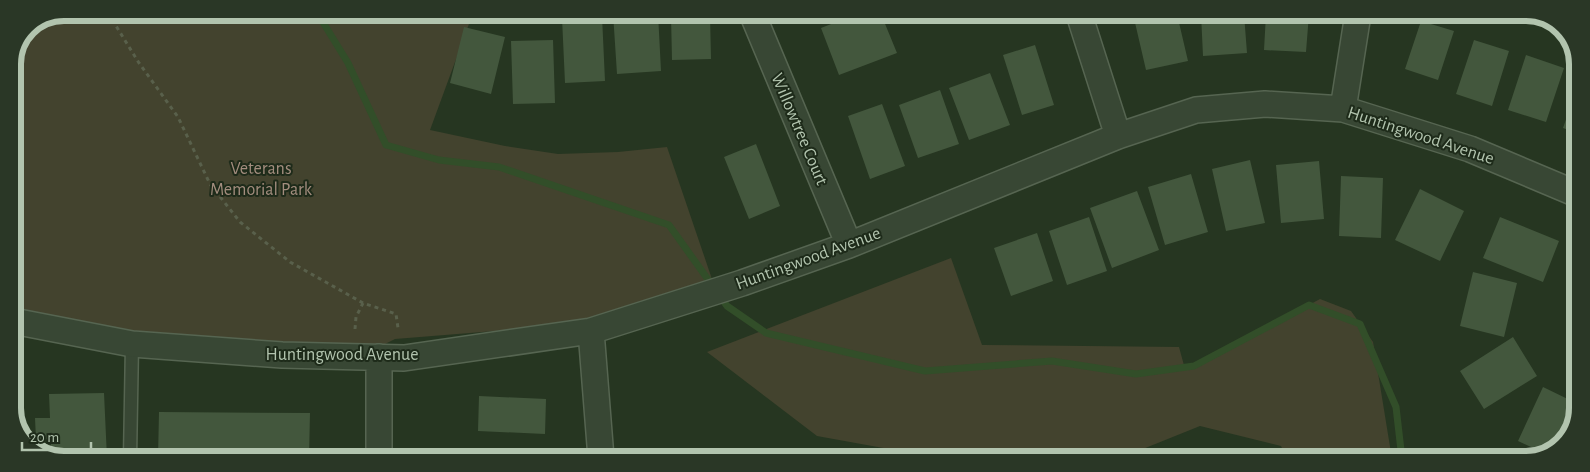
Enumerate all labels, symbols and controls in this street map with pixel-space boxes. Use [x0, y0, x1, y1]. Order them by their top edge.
street label: Willowtree Court [767, 71, 831, 188]
street label: Huntingwood Avenue [1345, 104, 1496, 168]
park label: Veterans Memorial Park [210, 160, 313, 199]
street label: Huntingwood Avenue [733, 224, 883, 294]
street label: Huntingwood Avenue [266, 346, 418, 364]
scale bar [22, 420, 91, 452]
text: 20 m [30, 430, 59, 445]

